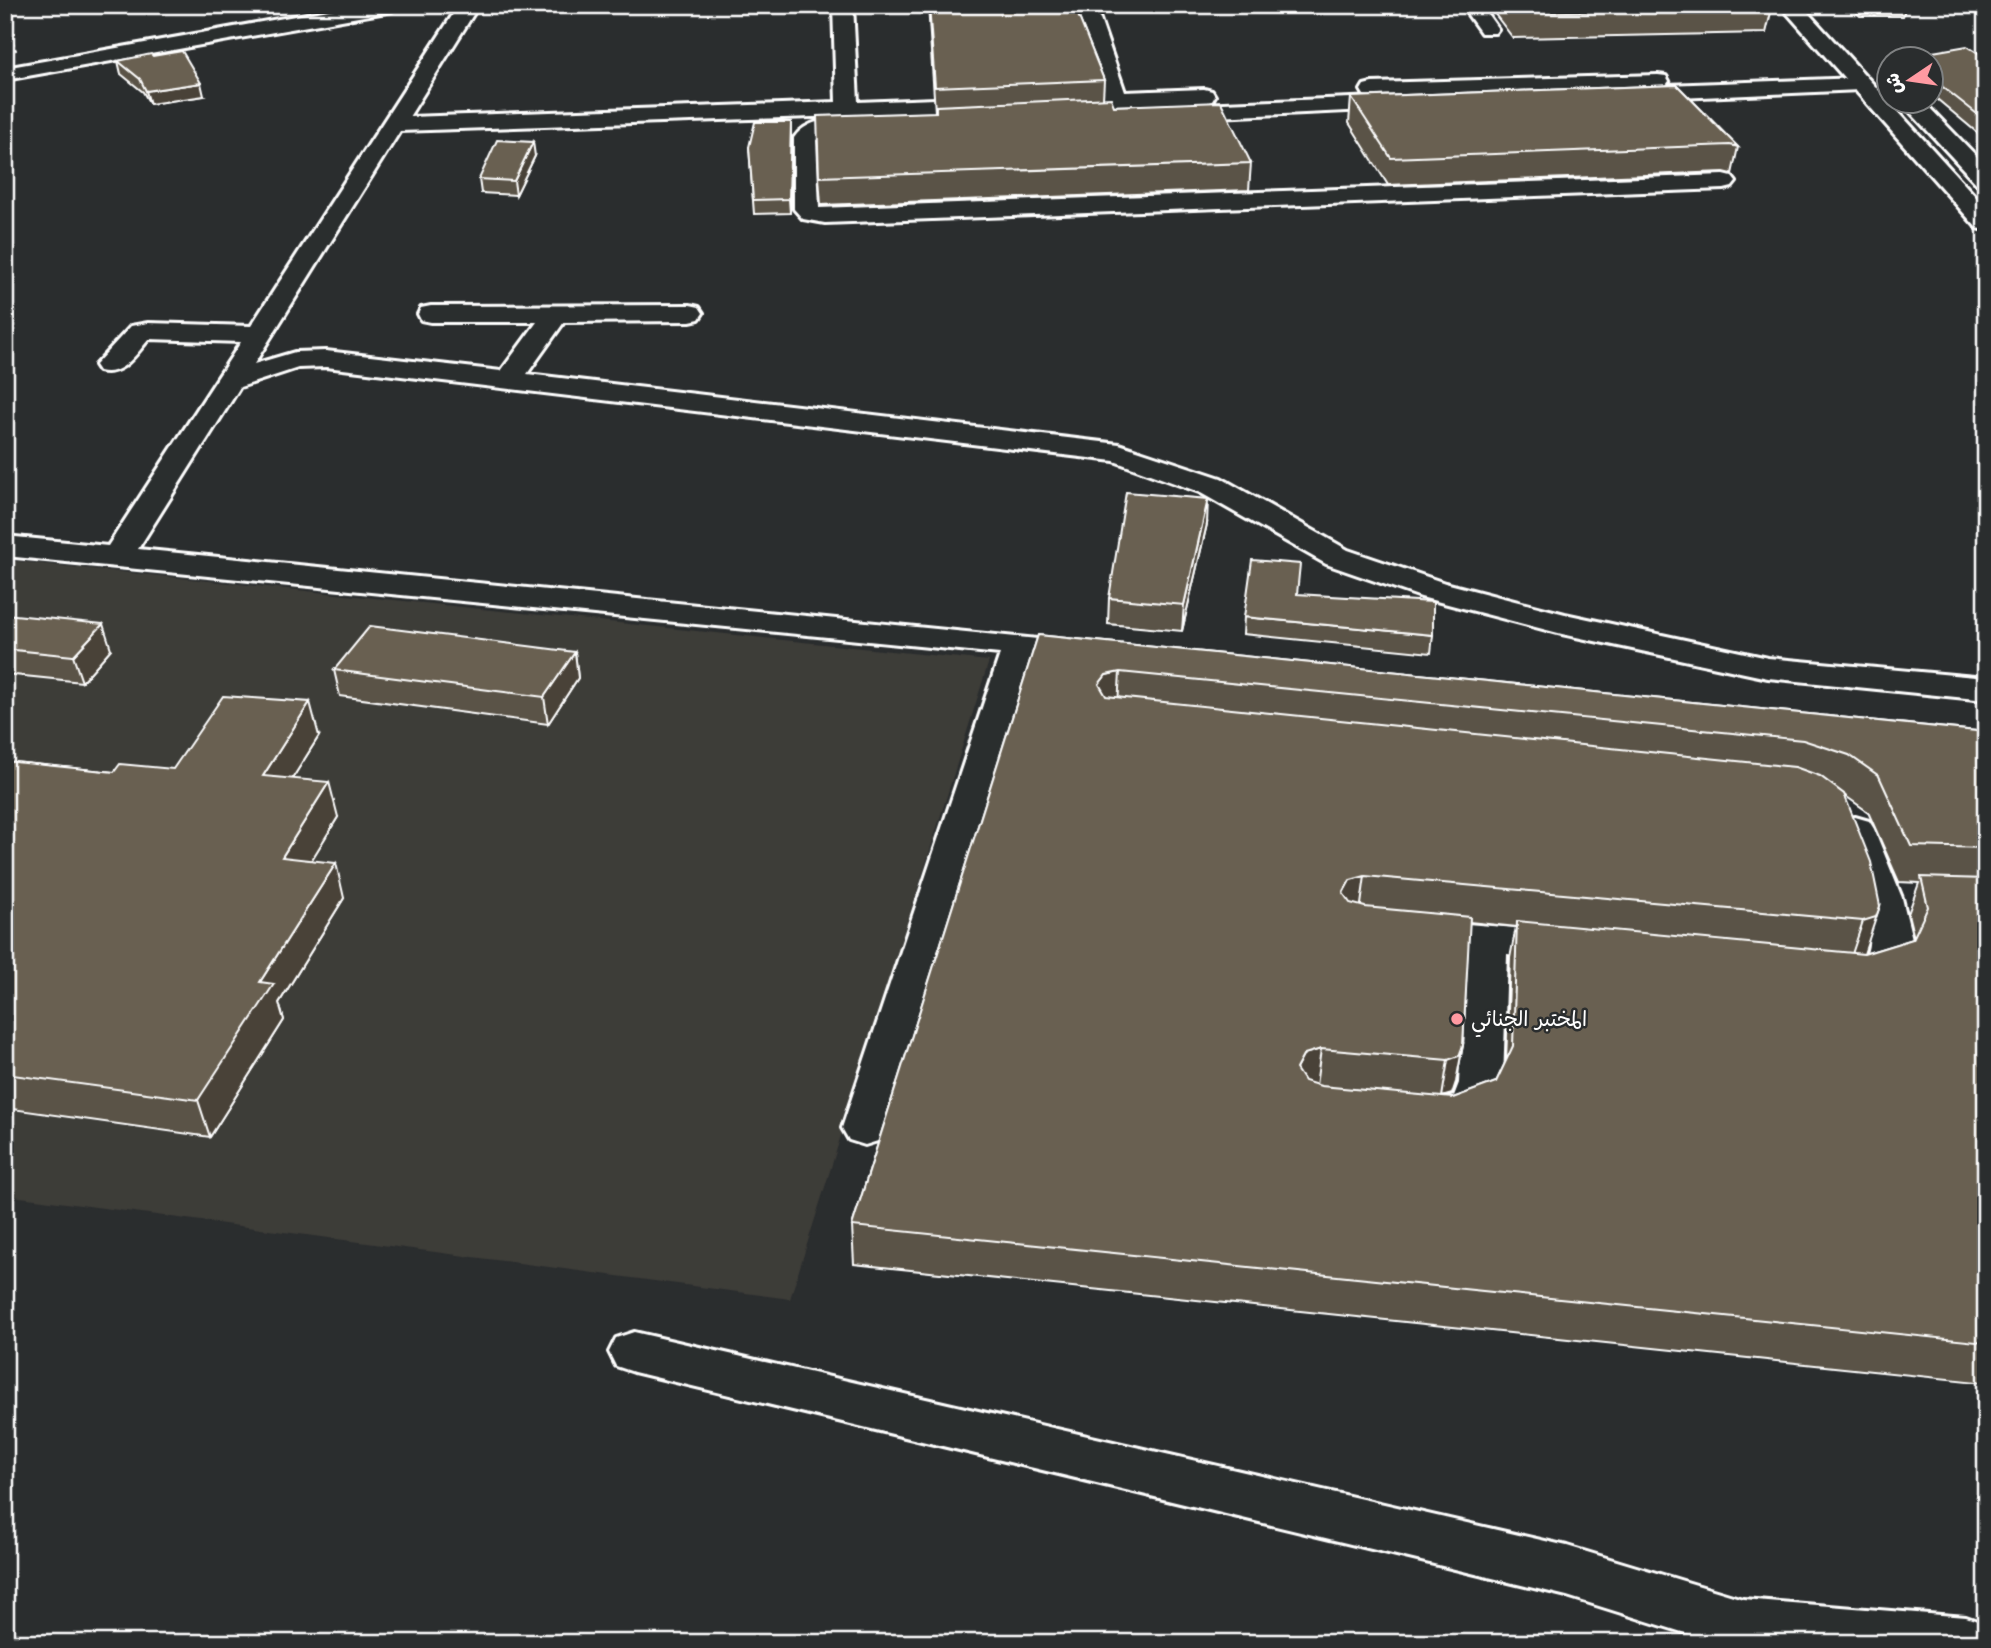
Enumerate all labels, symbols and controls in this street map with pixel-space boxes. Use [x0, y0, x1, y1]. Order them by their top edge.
north arrow [1876, 46, 1946, 116]
text: ش [1876, 71, 1908, 97]
place label: المختبر الجنائي [1471, 1001, 1587, 1038]
marker: المختبر الجنائي [1449, 1011, 1465, 1027]

